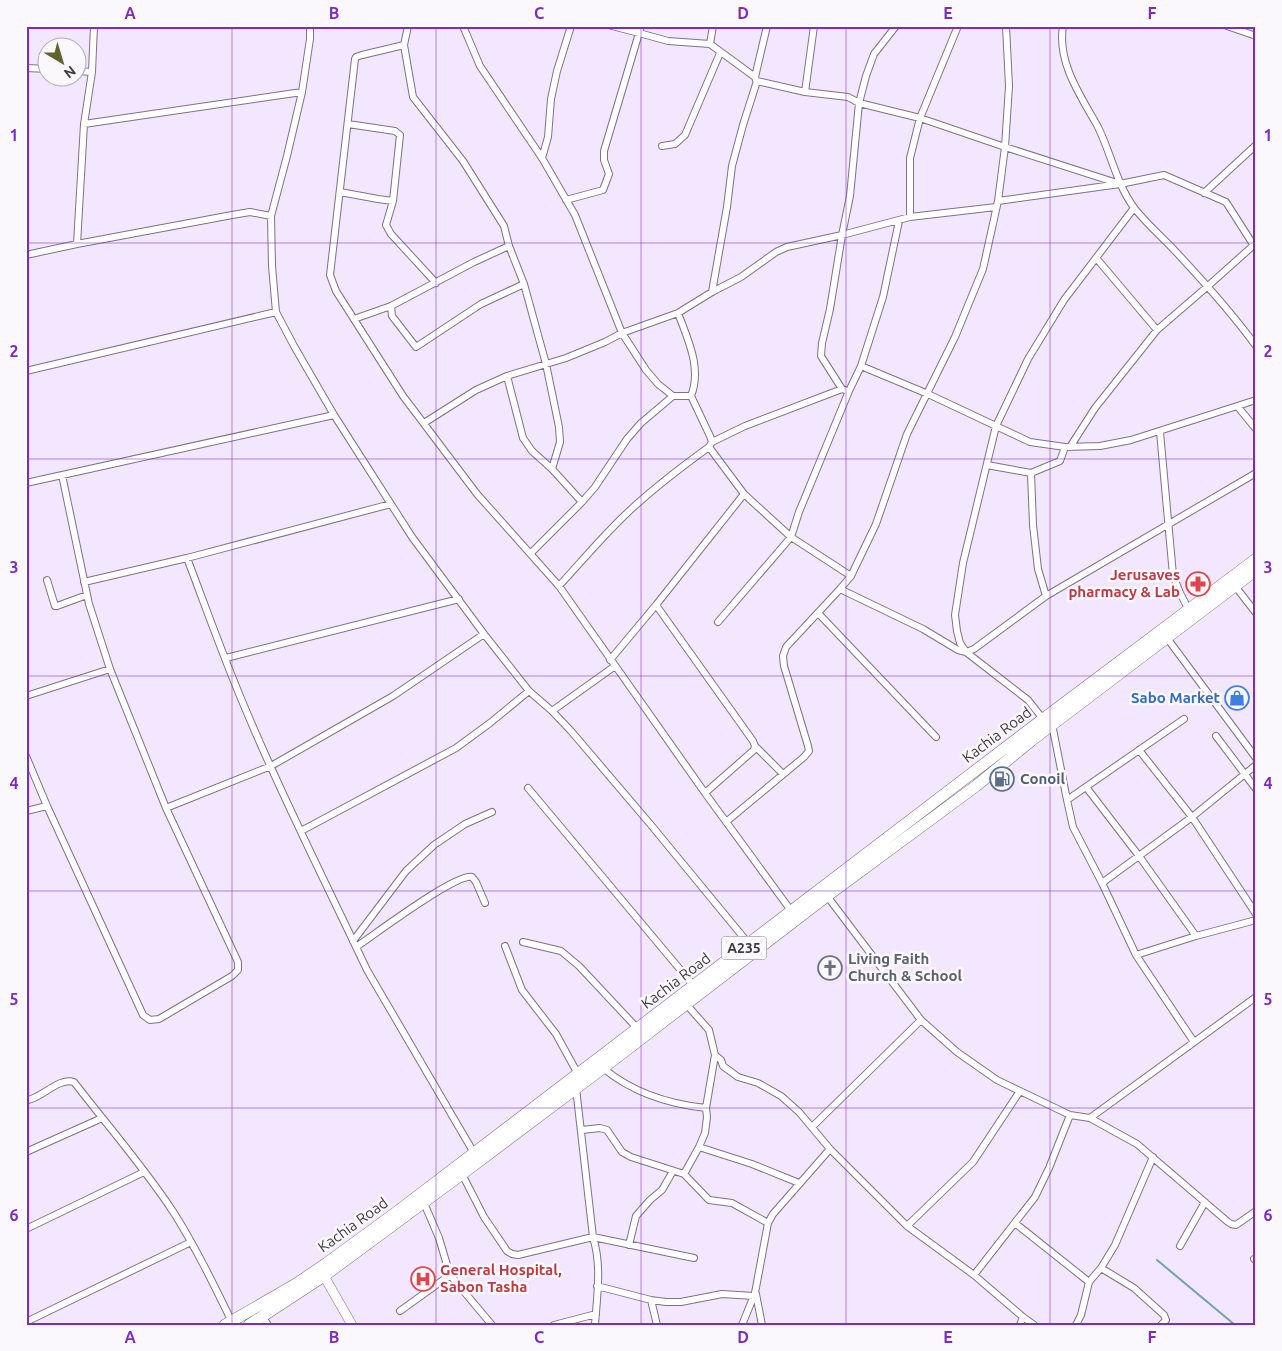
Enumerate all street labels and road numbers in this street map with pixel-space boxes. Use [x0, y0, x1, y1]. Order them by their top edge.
street label: Kachia Road [959, 703, 1034, 766]
road number: A235 [722, 936, 766, 960]
street label: Kachia Road [638, 949, 713, 1012]
street label: Kachia Road [315, 1194, 391, 1255]

